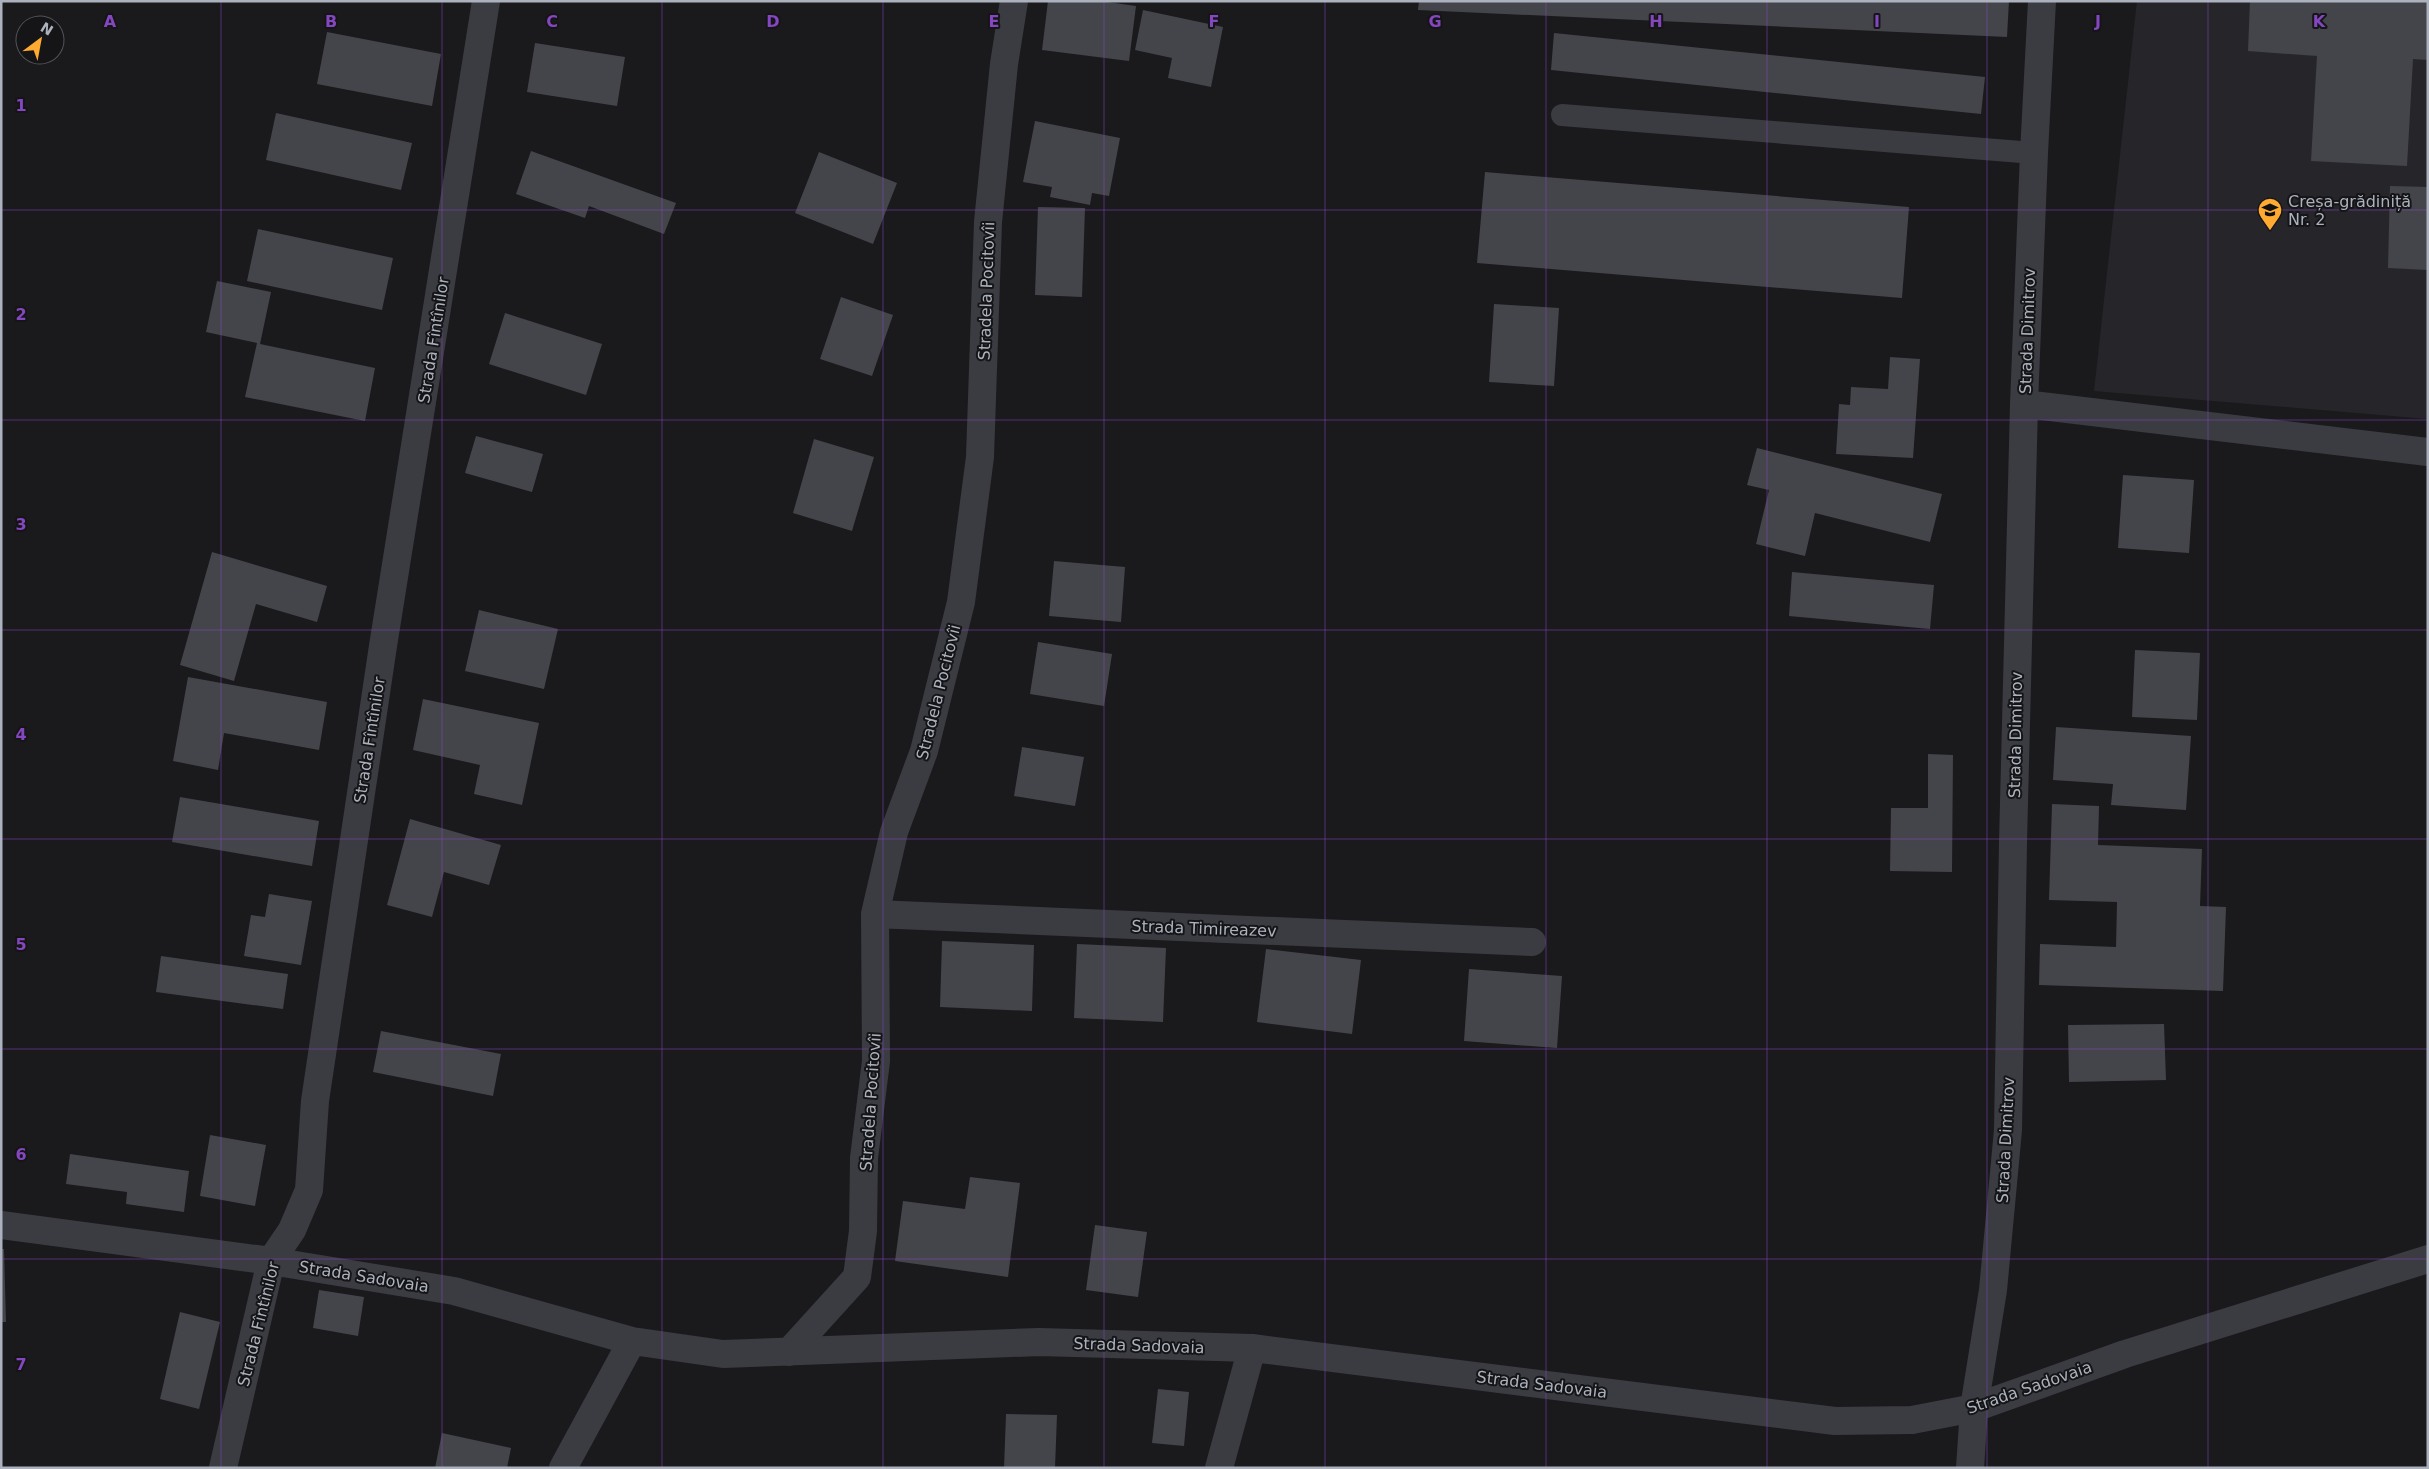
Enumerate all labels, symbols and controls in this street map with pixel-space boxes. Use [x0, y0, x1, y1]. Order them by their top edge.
text: A [104, 12, 117, 31]
text: B [325, 12, 337, 31]
text: C [546, 12, 558, 31]
text: D [766, 12, 780, 31]
text: E [989, 12, 999, 31]
text: F [1209, 12, 1219, 31]
text: G [1428, 12, 1442, 31]
text: H [1649, 12, 1663, 31]
text: I [1874, 12, 1880, 31]
text: J [2094, 12, 2101, 31]
text: K [2313, 12, 2326, 31]
north arrow [15, 15, 65, 65]
text: N [38, 19, 56, 39]
text: 1 [15, 96, 27, 115]
place label: Creșa-grădiniță Nr. 2 [2288, 192, 2411, 229]
school or university icon: Creșa-grădiniță Nr. 2 [2257, 197, 2283, 231]
street label: Stradela Pocitovîi [975, 221, 998, 361]
street label: Strada Dimitrov [2016, 268, 2039, 395]
street label: Strada Fîntînilor [414, 275, 453, 405]
text: 2 [15, 305, 27, 324]
text: 3 [15, 515, 27, 534]
street label: Stradela Pocitovîi [912, 623, 964, 762]
street label: Strada Dimitrov [2005, 672, 2026, 798]
street label: Strada Fîntînilor [350, 675, 389, 805]
text: 4 [15, 725, 27, 744]
street label: Strada Timireazev [1131, 916, 1277, 941]
text: 5 [15, 935, 27, 954]
street label: Stradela Pocitovîi [856, 1032, 885, 1172]
street label: Strada Dimitrov [1993, 1076, 2018, 1204]
text: 6 [15, 1145, 27, 1164]
street label: Strada Sadovaia [298, 1257, 430, 1296]
street label: Strada Fîntînilor [234, 1259, 283, 1388]
street label: Strada Sadovaia [1073, 1334, 1205, 1357]
text: 7 [15, 1355, 27, 1374]
street label: Strada Sadovaia [1964, 1357, 2094, 1418]
street label: Strada Sadovaia [1476, 1367, 1608, 1402]

